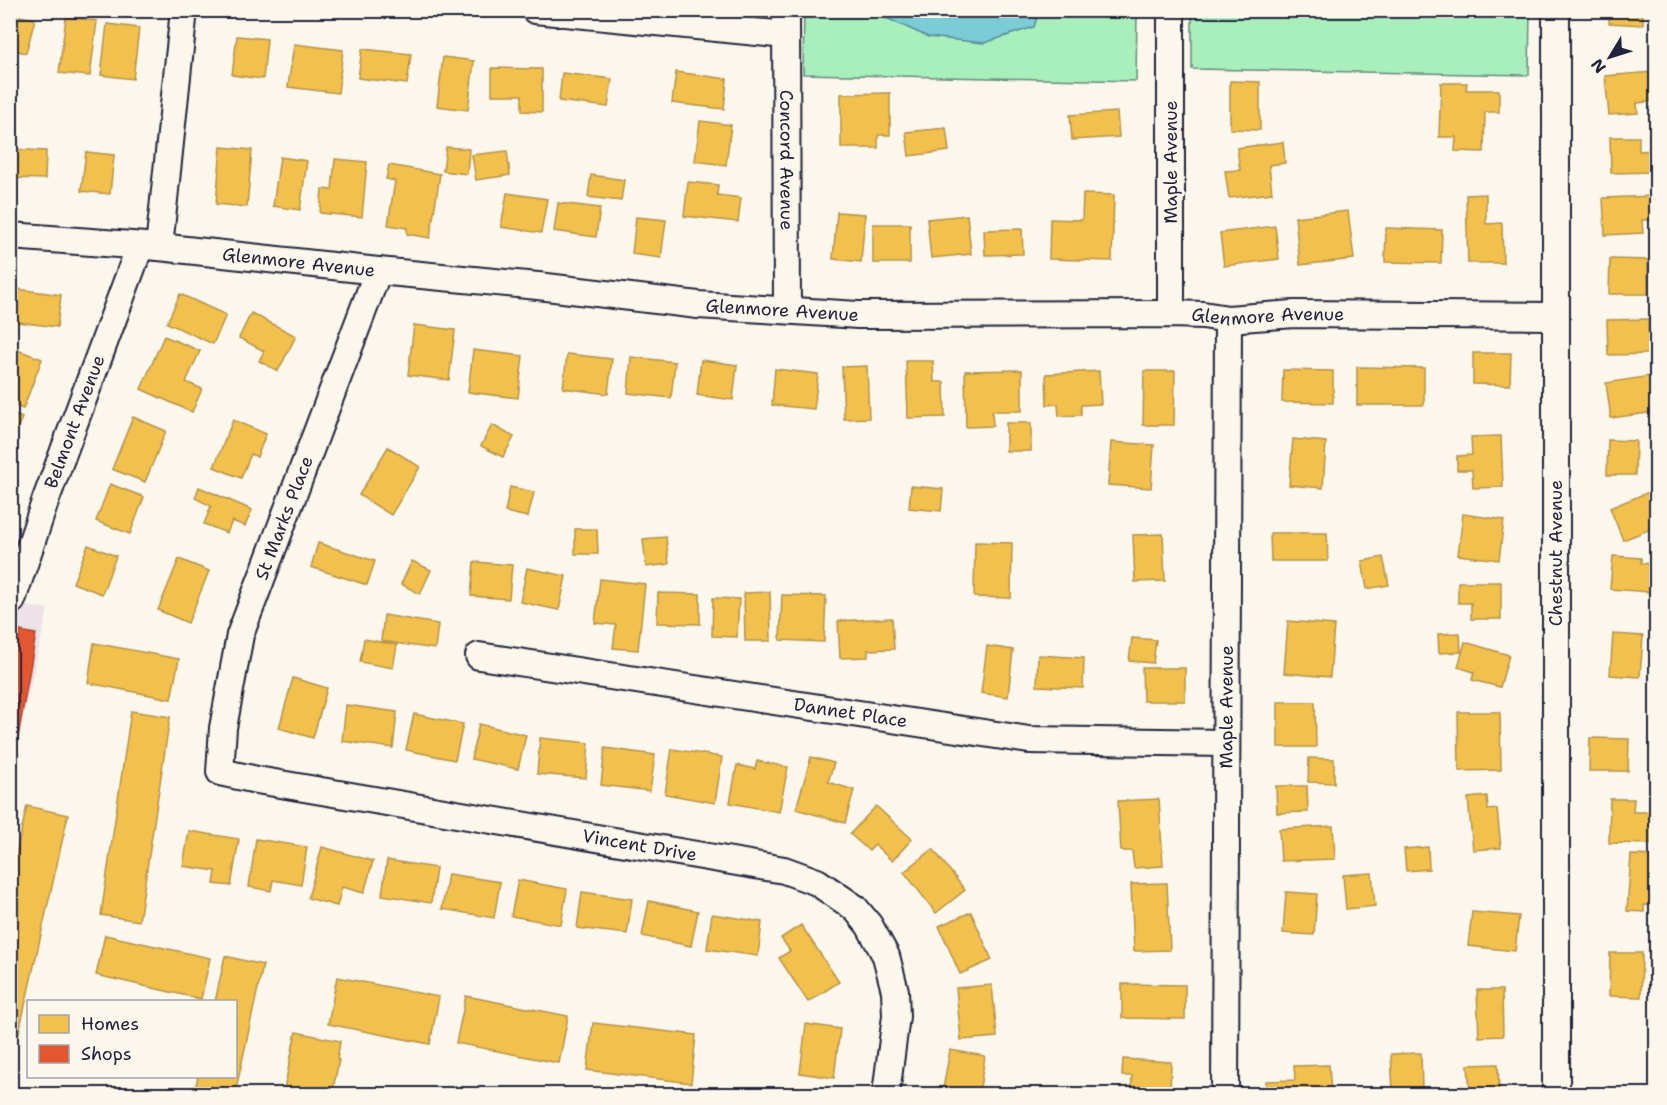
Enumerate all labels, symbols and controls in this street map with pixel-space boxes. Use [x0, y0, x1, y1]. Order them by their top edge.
north arrow [1580, 27, 1640, 87]
text: N [1586, 54, 1611, 77]
street label: Concord Avenue [774, 90, 799, 230]
street label: Maple Avenue [1159, 100, 1183, 224]
street label: Glenmore Avenue [221, 242, 376, 283]
street label: Glenmore Avenue [705, 294, 860, 327]
street label: Glenmore Avenue [1191, 302, 1344, 331]
street label: Belmont Avenue [39, 352, 110, 492]
street label: St Marks Place [249, 453, 319, 583]
street label: Chestnut Avenue [1544, 480, 1568, 626]
street label: Maple Avenue [1214, 645, 1239, 769]
street label: Dannet Place [792, 692, 909, 733]
street label: Vincent Drive [581, 824, 699, 867]
legend [27, 1000, 237, 1078]
text: Homes [81, 1012, 139, 1036]
text: Shops [81, 1042, 132, 1066]

